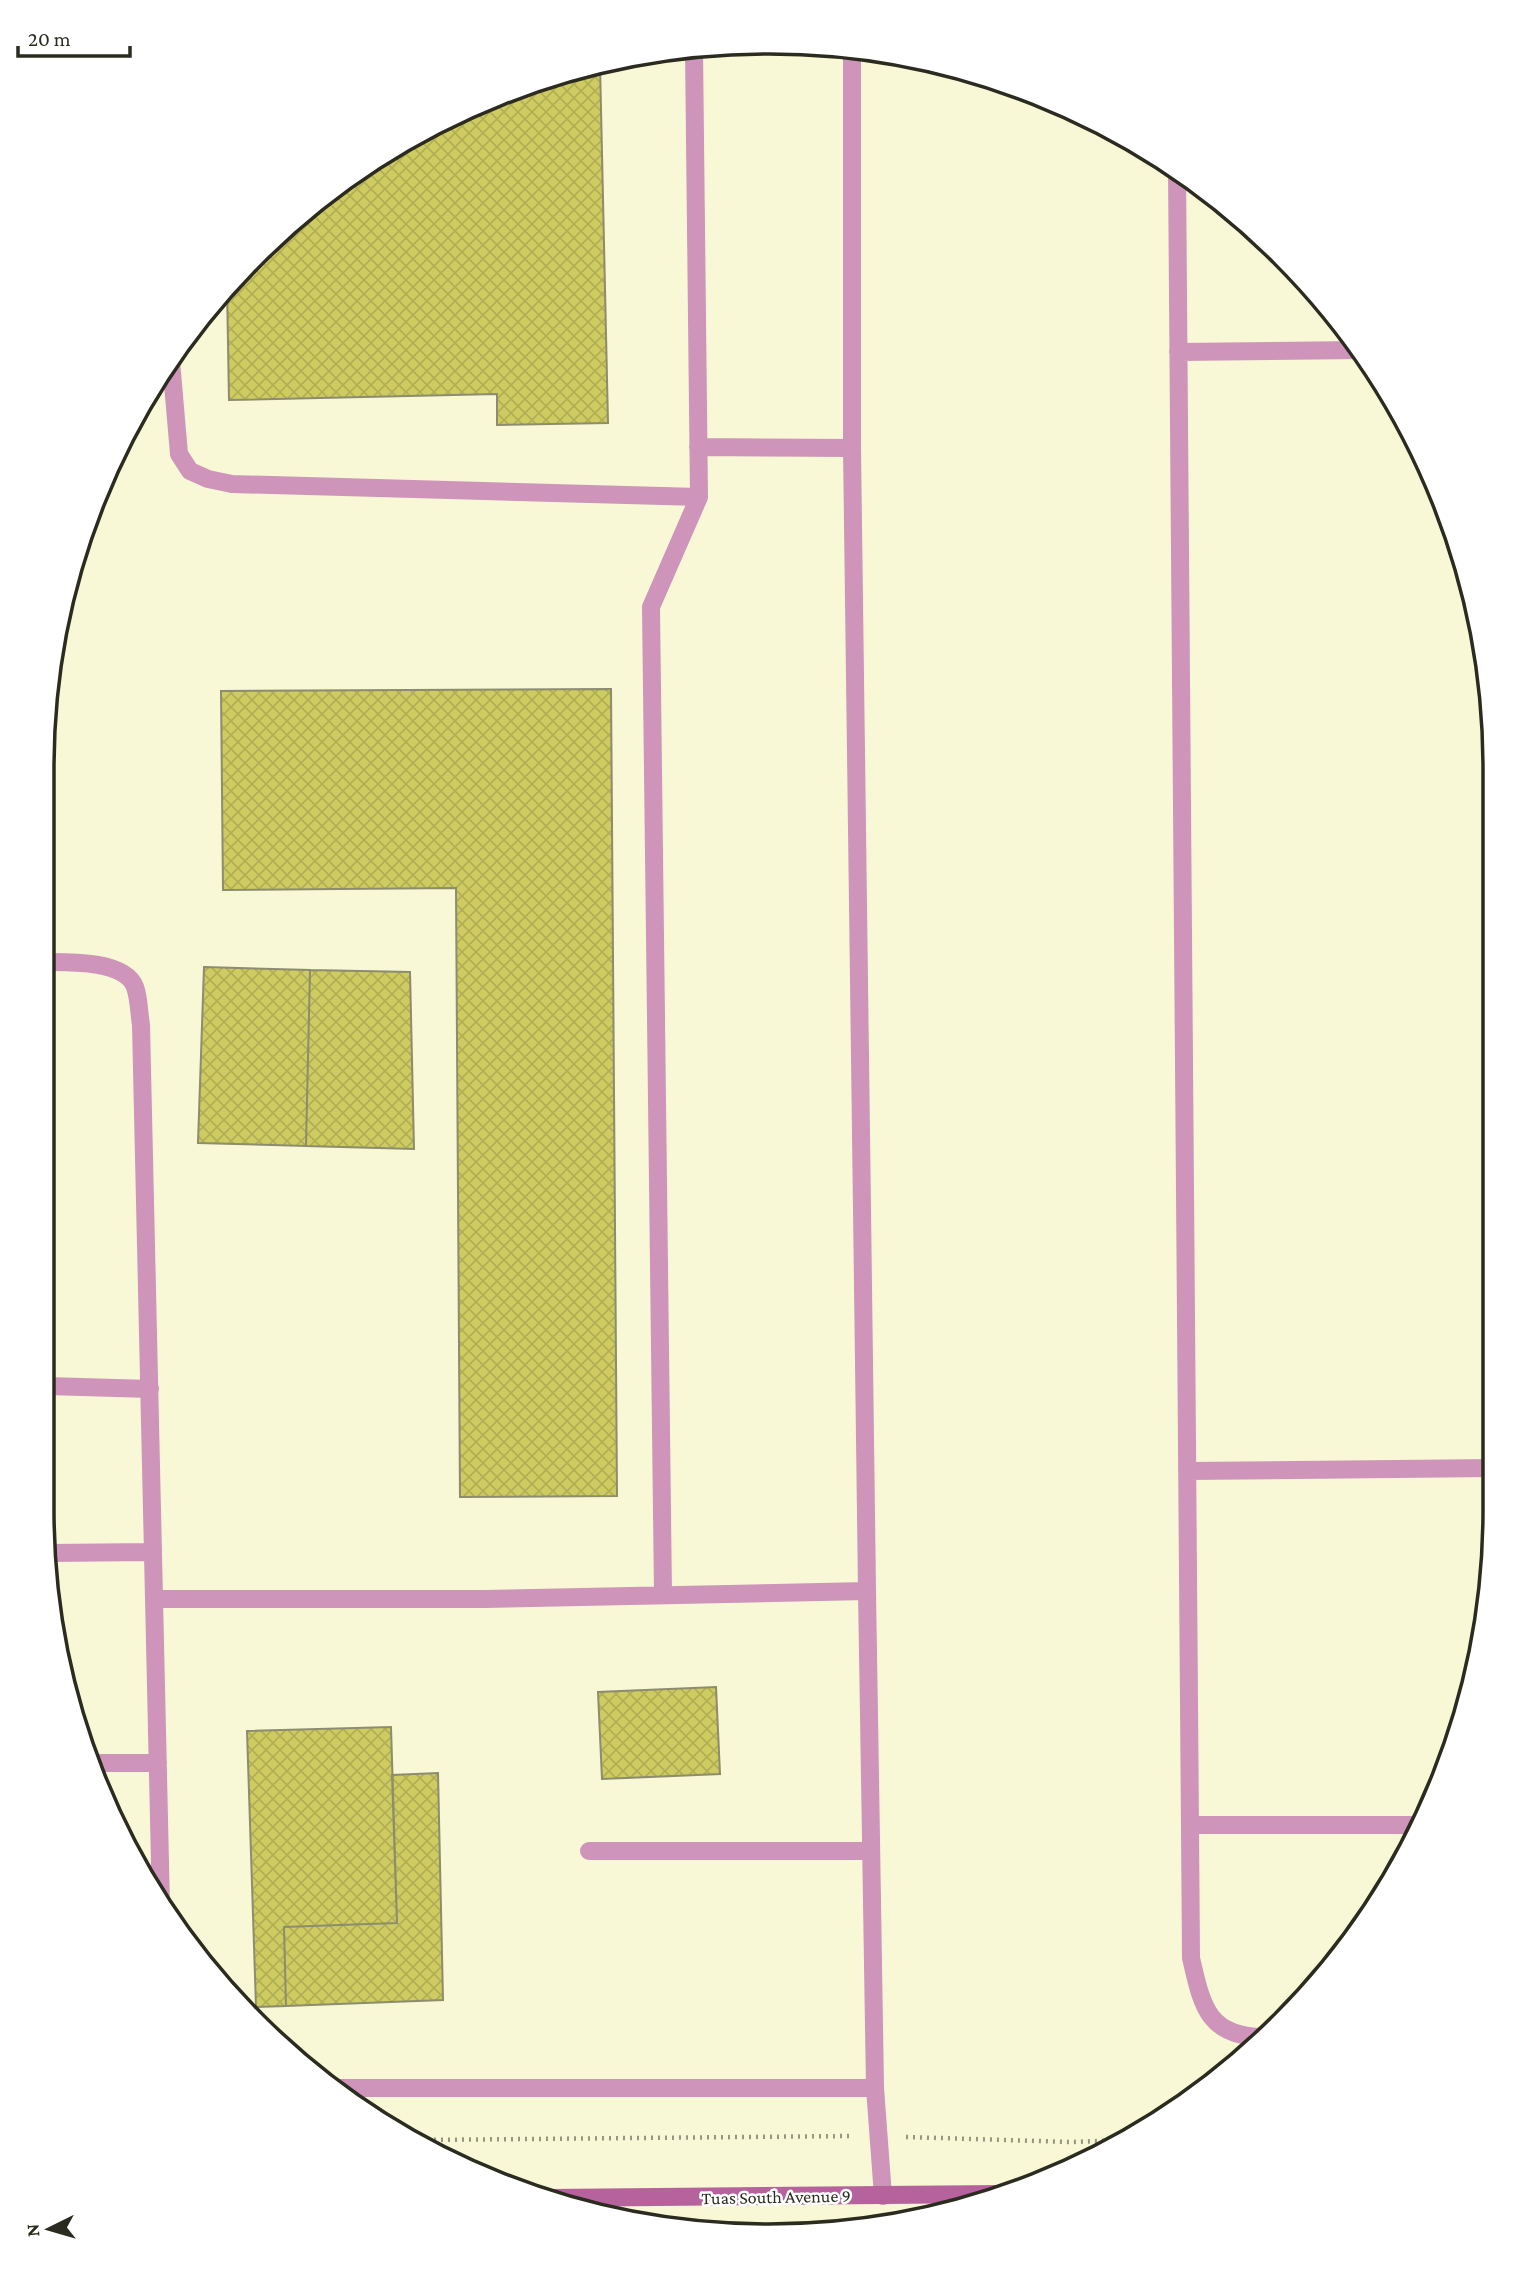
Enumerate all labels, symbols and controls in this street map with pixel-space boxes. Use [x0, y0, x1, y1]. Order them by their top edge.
scale bar [18, 14, 130, 58]
text: 20 m [28, 27, 71, 51]
street label: Tuas South Avenue 9 [701, 2186, 851, 2208]
north arrow [14, 2194, 84, 2264]
text: N [22, 2223, 44, 2238]

